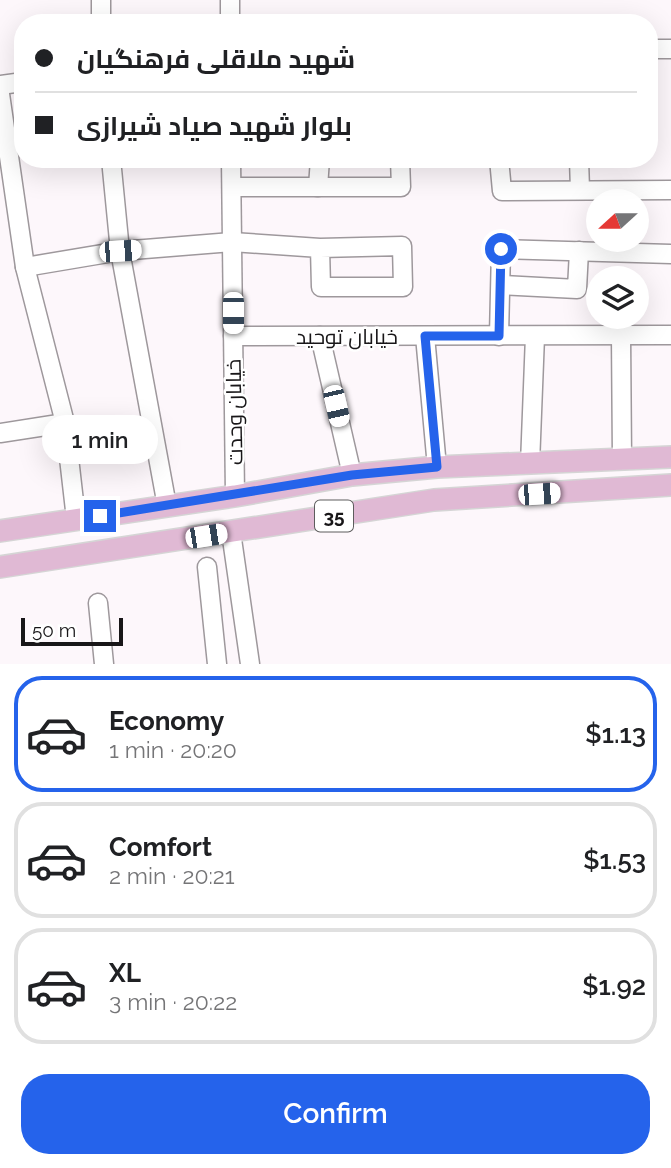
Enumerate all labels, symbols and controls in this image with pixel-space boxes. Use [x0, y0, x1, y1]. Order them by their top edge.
text: شهید ملاقلی فرهنگیان [77, 44, 355, 74]
text: بلوار شهید صیاد شیرازی [77, 111, 352, 141]
north arrow [586, 189, 649, 252]
map controls [586, 189, 649, 329]
route start [485, 233, 517, 265]
car [99, 239, 142, 263]
button: layers [586, 266, 649, 329]
car [223, 292, 244, 334]
street label: خیابان توحید [296, 324, 398, 350]
street label: خیابان وحدت [221, 359, 248, 465]
car [322, 383, 351, 429]
callout: 1 min [42, 414, 158, 463]
text: 1 min [71, 426, 129, 453]
car [518, 482, 561, 506]
route end [84, 500, 116, 532]
road number: 35 [315, 500, 353, 531]
car [184, 522, 229, 550]
scale bar [21, 615, 122, 647]
text: 50 m [32, 619, 76, 641]
icon: car [25, 703, 88, 766]
text: Economy [109, 706, 224, 736]
text: $1.13 [585, 719, 646, 749]
text: 1 min · 20:20 [109, 736, 237, 763]
icon: car [25, 829, 88, 892]
text: Comfort [109, 832, 212, 862]
text: $1.53 [583, 845, 646, 875]
text: 2 min · 20:21 [109, 862, 235, 889]
icon: car [25, 955, 88, 1018]
text: XL [109, 958, 141, 988]
text: $1.92 [582, 971, 646, 1001]
text: 3 min · 20:22 [109, 988, 237, 1015]
button: Confirm [21, 1074, 650, 1154]

